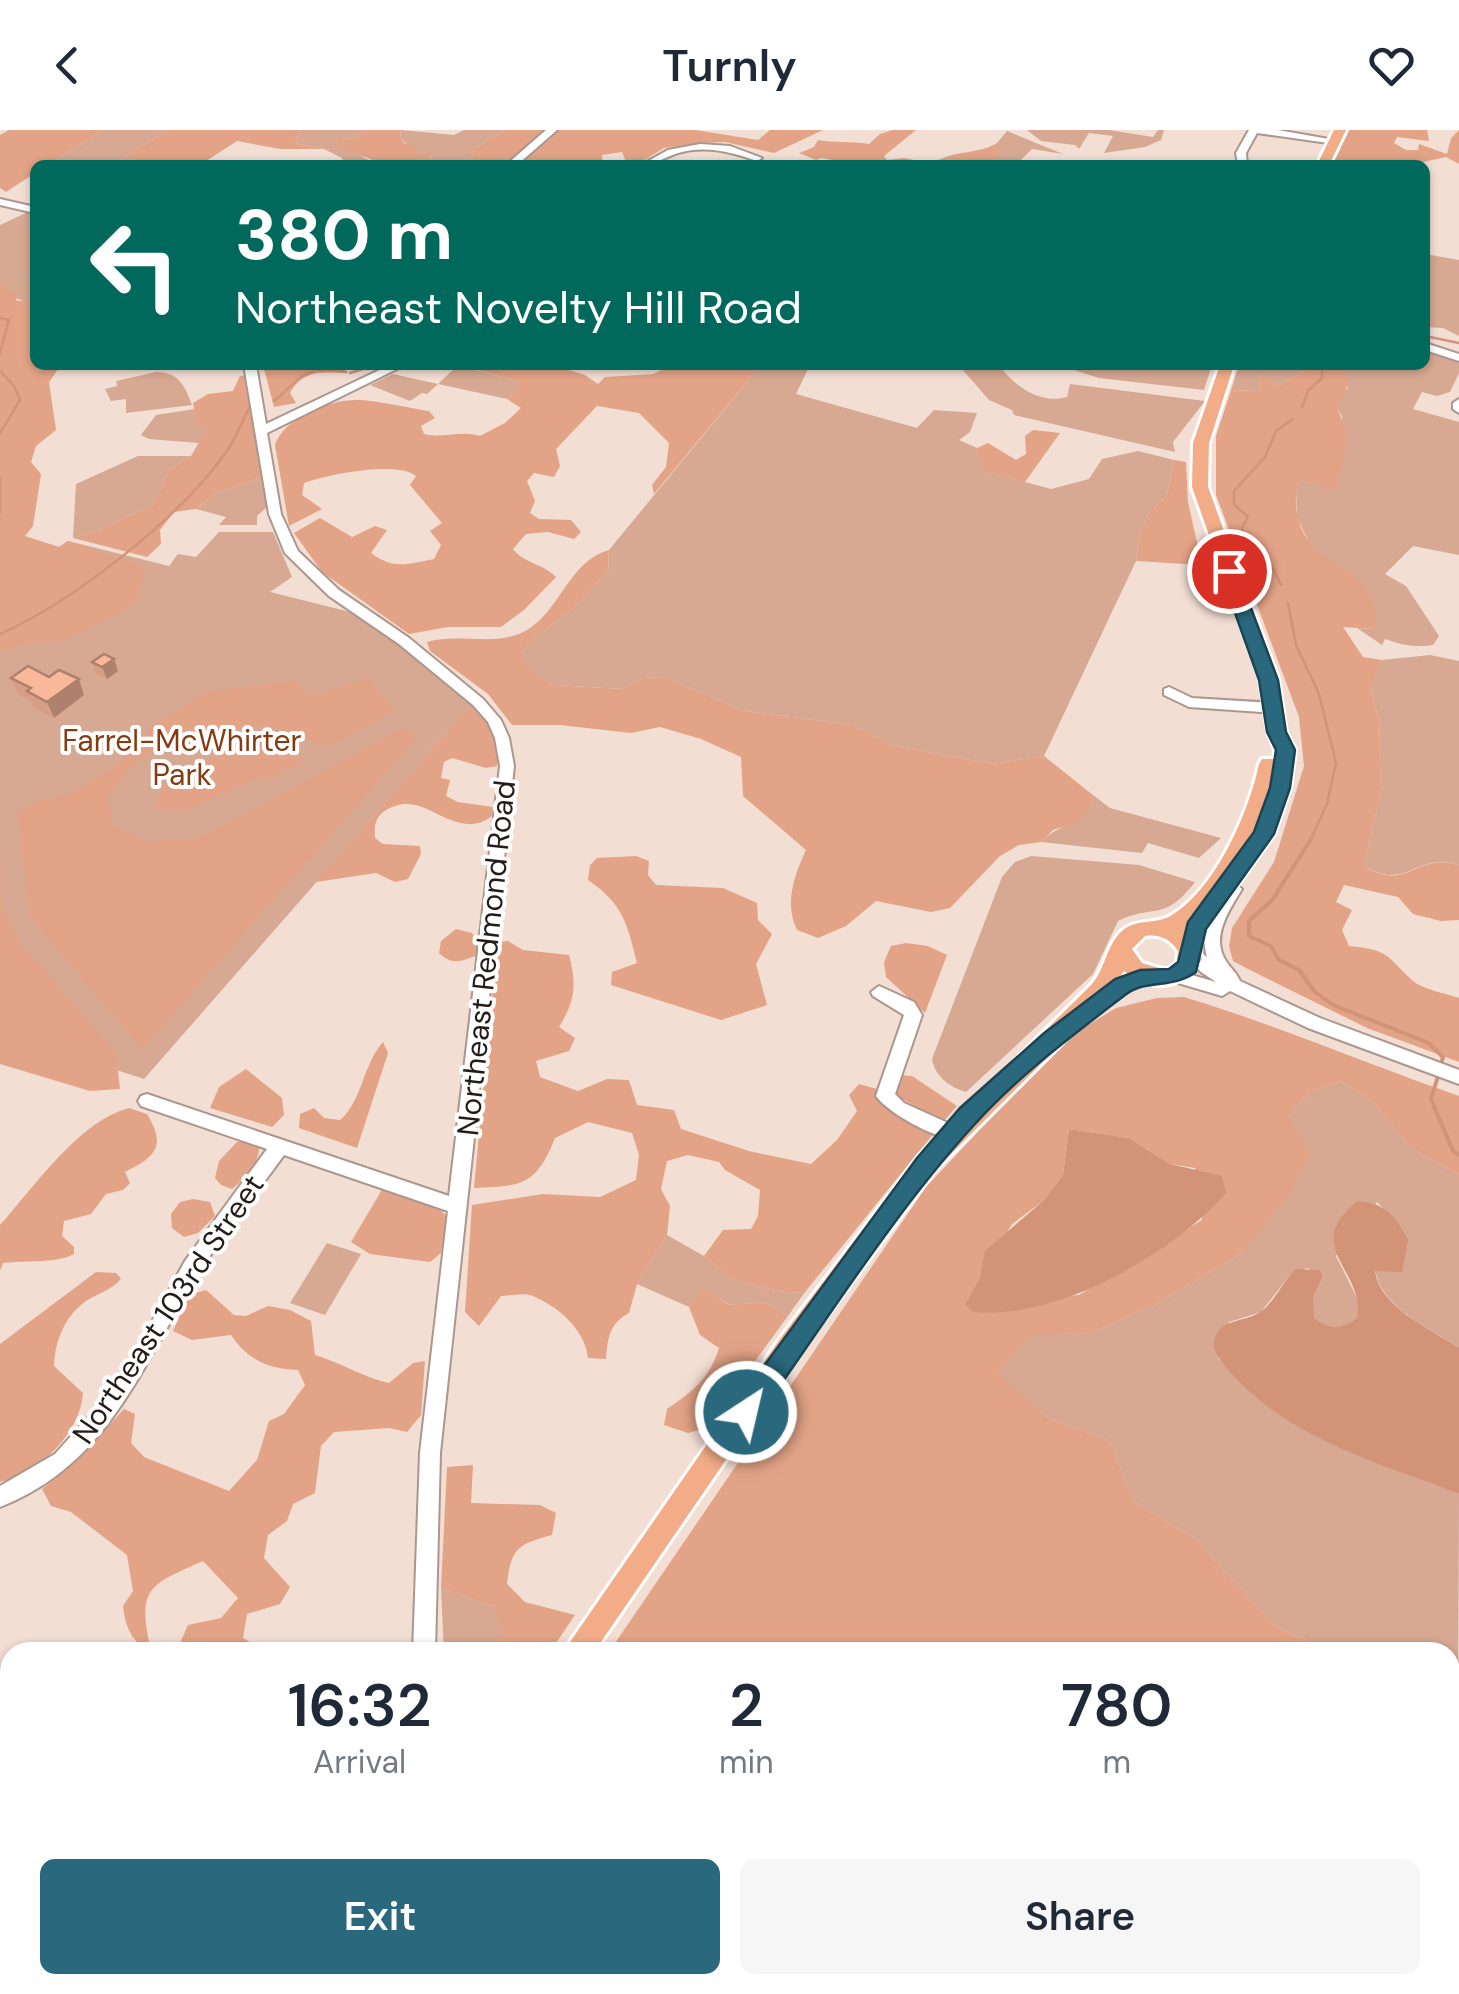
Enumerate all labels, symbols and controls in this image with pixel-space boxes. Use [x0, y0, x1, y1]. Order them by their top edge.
text: Turnly [662, 36, 797, 95]
icon: back [40, 38, 95, 93]
icon: heart [1364, 38, 1419, 93]
text: 380 m [235, 190, 453, 281]
icon: left [70, 200, 200, 330]
text: Northeast Novelty Hill Road [235, 278, 802, 337]
pin [1187, 529, 1272, 614]
icon: arrive [1202, 544, 1257, 599]
park label: Farrel-McWhirter Park [62, 721, 302, 794]
street label: Northeast Redmond Road [448, 778, 524, 1138]
street label: Northeast 103rd Street [63, 1167, 273, 1451]
position arrow [694, 1360, 798, 1464]
text: 16:32 [288, 1666, 431, 1745]
text: 2 [729, 1666, 764, 1745]
text: 780 [1061, 1666, 1172, 1745]
text: Arrival [313, 1741, 406, 1783]
text: min [719, 1741, 774, 1783]
text: m [1103, 1741, 1131, 1783]
button: Exit [40, 1859, 720, 1974]
button: Share [740, 1859, 1420, 1974]

